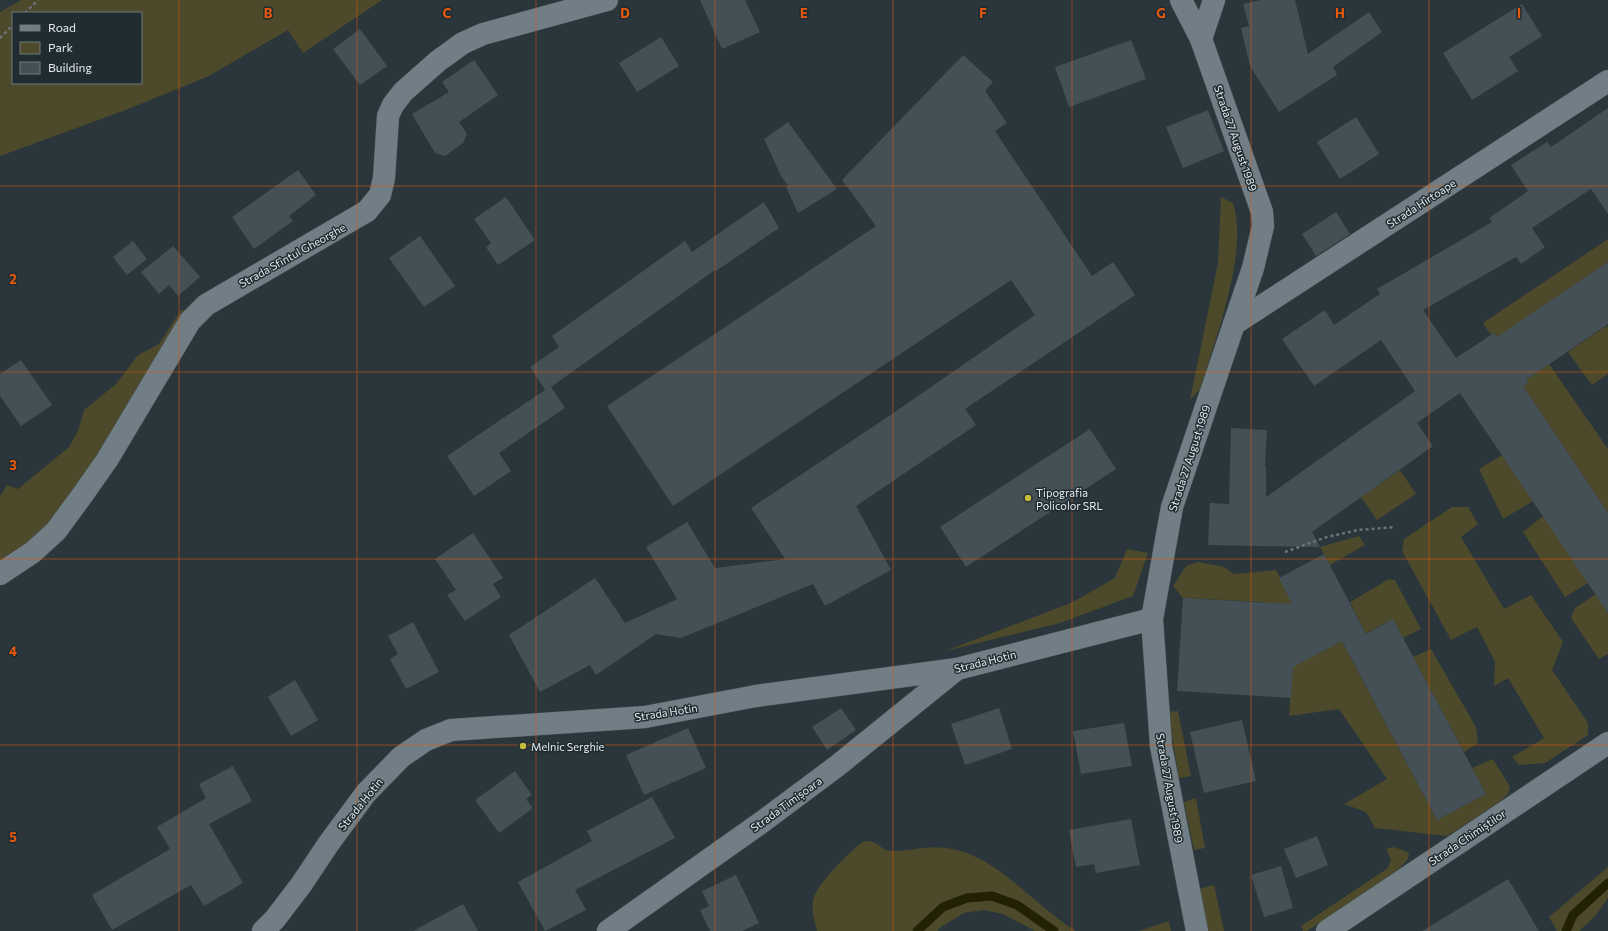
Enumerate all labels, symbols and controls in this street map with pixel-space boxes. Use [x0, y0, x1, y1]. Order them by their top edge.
text: B [264, 5, 273, 21]
text: C [443, 5, 452, 21]
text: D [620, 5, 630, 21]
text: E [800, 5, 808, 21]
text: F [979, 5, 987, 21]
text: G [1156, 5, 1166, 21]
text: H [1335, 5, 1345, 21]
text: I [1517, 5, 1521, 21]
legend [12, 12, 142, 84]
text: Road [48, 20, 76, 34]
text: Park [48, 40, 74, 54]
text: Building [48, 60, 92, 74]
street label: Strada 27 August 1989 [1212, 83, 1260, 193]
street label: Strada Hîrtoape [1384, 176, 1458, 230]
street label: Strada Sfîntul Gheorghe [236, 220, 348, 290]
text: 2 [9, 271, 17, 287]
street label: Strada 27 August 1989 [1166, 403, 1212, 513]
text: 3 [9, 457, 17, 473]
place label: Tipografia Policolor SRL [1036, 486, 1103, 512]
marker: Tipografia Policolor SRL [1023, 493, 1033, 503]
text: 4 [9, 643, 17, 659]
street label: Strada Hotin [953, 647, 1017, 675]
street label: Strada Hotin [634, 701, 698, 723]
street label: Strada 27 August 1989 [1154, 732, 1186, 844]
place label: Melnic Serghie [531, 740, 605, 753]
marker: Melnic Serghie [518, 741, 528, 751]
street label: Strada Timișoara [748, 774, 825, 835]
street label: Strada Hotin [335, 775, 385, 833]
street label: Strada Chimiștilor [1426, 806, 1509, 868]
text: 5 [9, 829, 17, 845]

